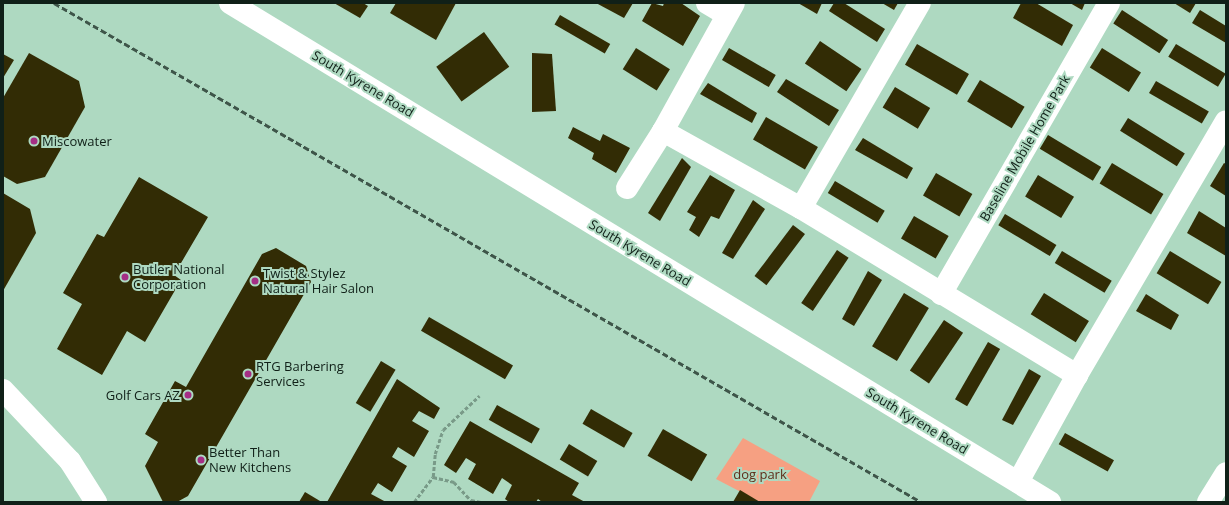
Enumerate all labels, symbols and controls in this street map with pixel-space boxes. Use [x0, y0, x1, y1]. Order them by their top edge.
street label: South Kyrene Road [309, 48, 417, 120]
street label: Baseline Mobile Home Park [977, 72, 1073, 224]
place label: Miscowater [42, 133, 112, 149]
marker: Miscowater [29, 136, 39, 146]
street label: South Kyrene Road [586, 217, 694, 289]
place label: Butler National Corporation [133, 262, 225, 293]
place label: Twist & Stylez Natural Hair Salon [263, 266, 374, 297]
marker: Butler National Corporation [120, 272, 130, 282]
marker: Twist & Stylez Natural Hair Salon [250, 276, 260, 286]
place label: RTG Barbering Services [256, 359, 344, 390]
marker: RTG Barbering Services [243, 369, 253, 379]
street label: South Kyrene Road [863, 385, 971, 457]
place label: Golf Cars AZ [106, 387, 180, 403]
marker: Golf Cars AZ [183, 390, 193, 400]
place label: Better Than New Kitchens [209, 445, 291, 476]
marker: Better Than New Kitchens [196, 455, 206, 465]
park label: dog park [733, 466, 787, 482]

